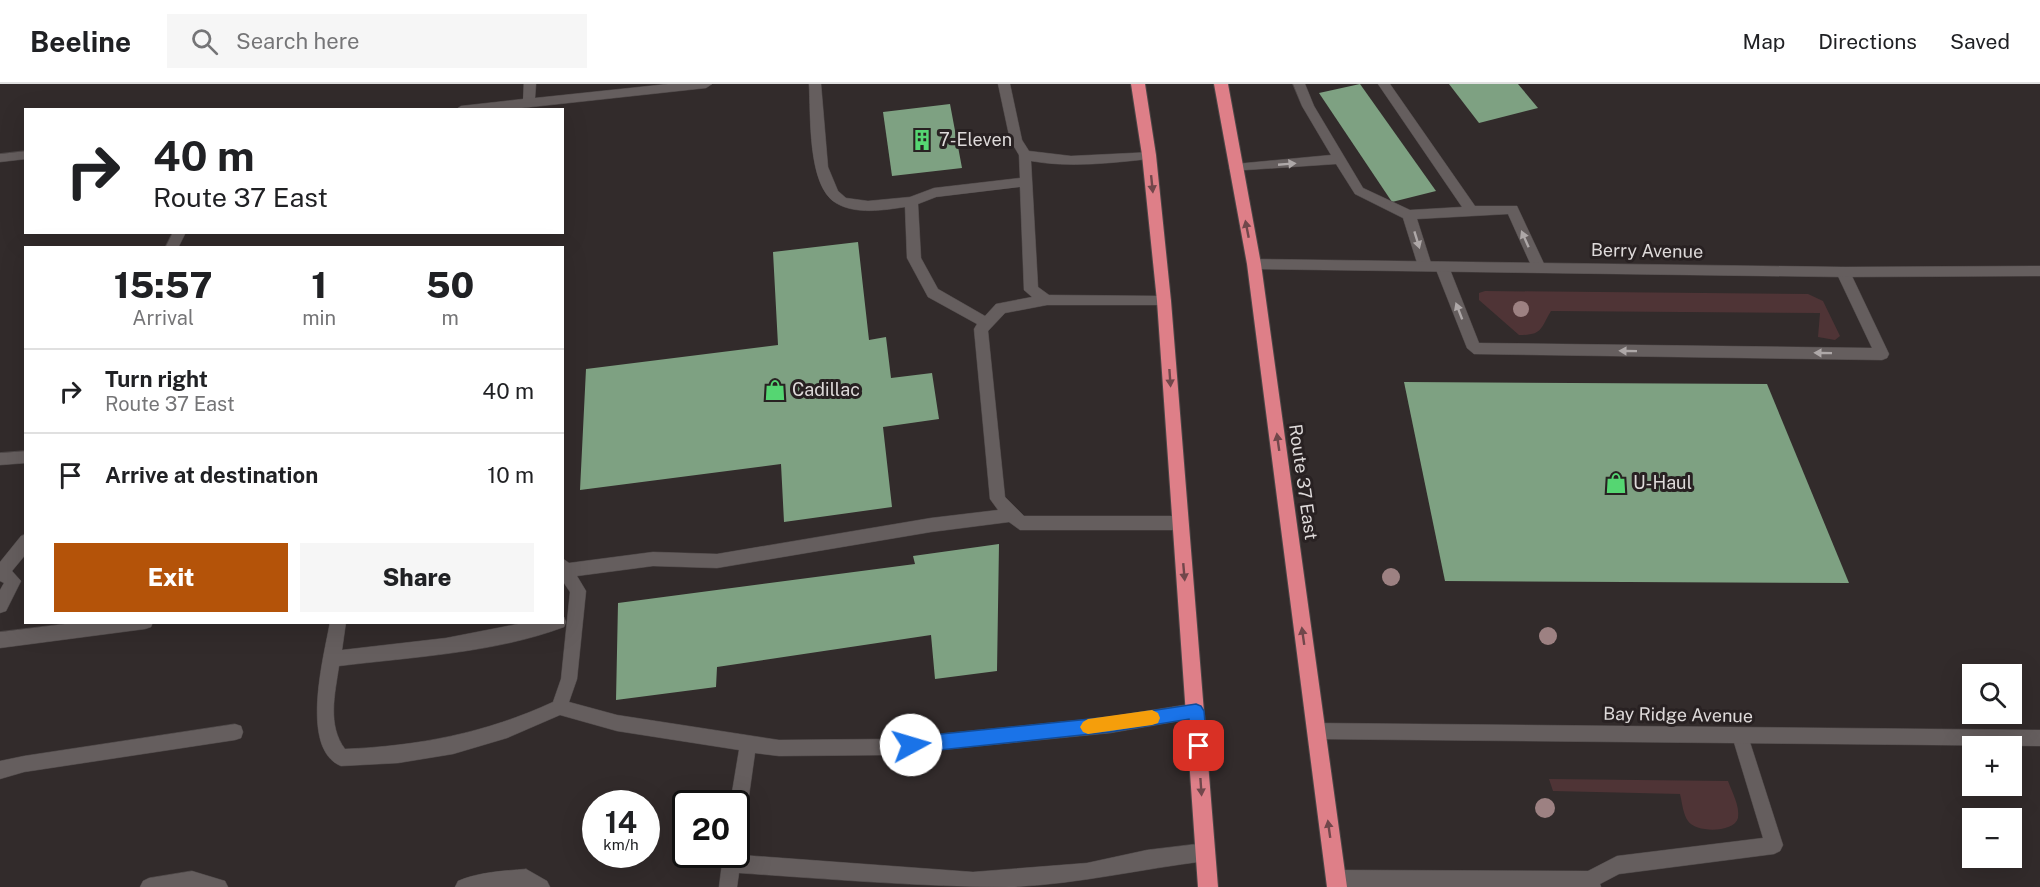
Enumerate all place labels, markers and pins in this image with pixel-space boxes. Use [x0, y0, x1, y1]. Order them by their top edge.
building icon: 7-Eleven [910, 128, 934, 152]
place label: 7-Eleven [939, 129, 1012, 150]
shop icon: Cadillac [763, 378, 787, 402]
place label: Cadillac [792, 379, 860, 400]
shop icon: U-Haul [1604, 471, 1628, 495]
place label: U-Haul [1633, 472, 1692, 493]
pin [1173, 720, 1224, 771]

